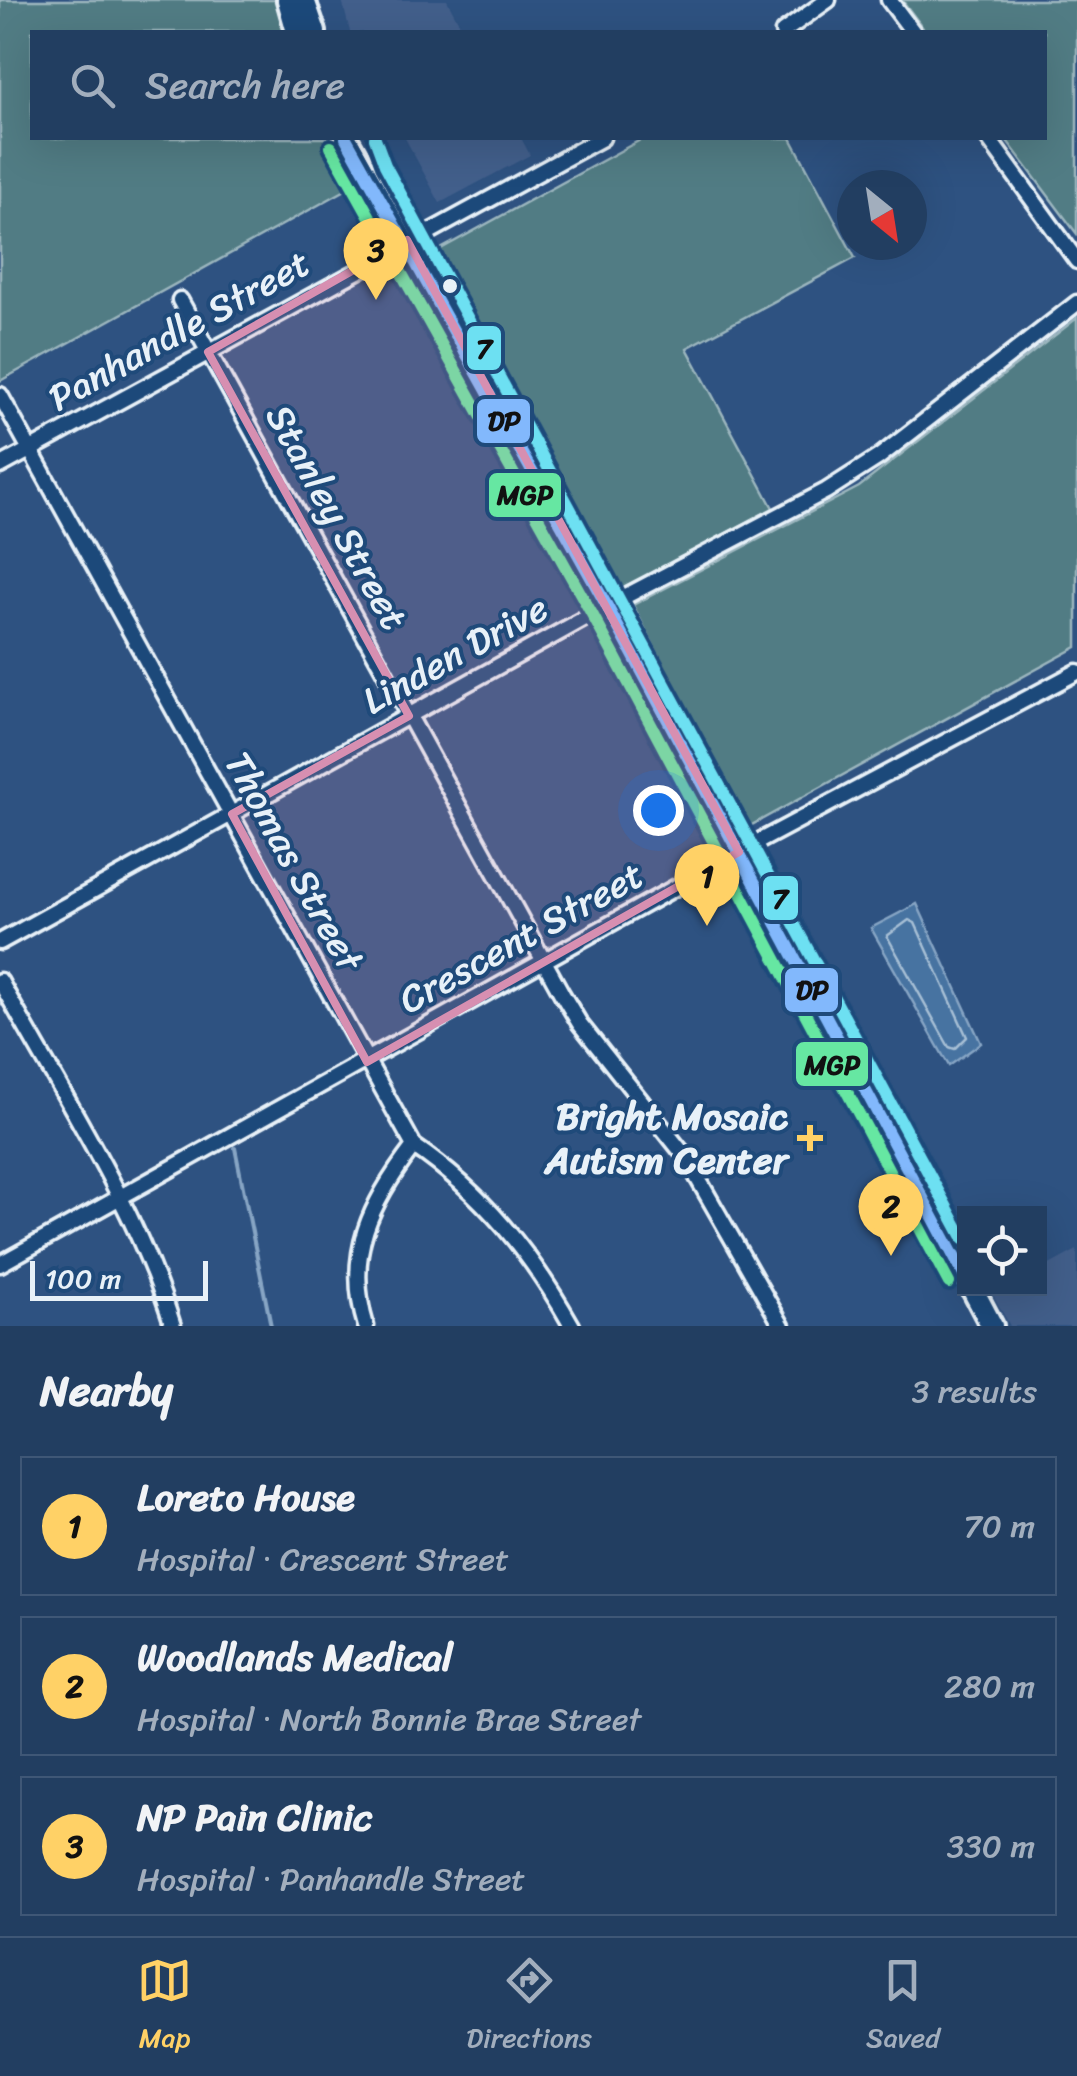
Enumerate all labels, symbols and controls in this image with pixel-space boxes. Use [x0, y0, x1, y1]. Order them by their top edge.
search box [30, 30, 1047, 140]
text: Search here [145, 52, 345, 119]
icon: search [65, 58, 120, 113]
north arrow [837, 170, 927, 260]
pin: 3 [344, 218, 408, 300]
street label: Panhandle Street [35, 230, 323, 430]
unlabelled marker [440, 276, 460, 296]
line badge: 7 [465, 324, 503, 372]
text: 7 [476, 324, 494, 373]
street label: Stanley Street [247, 391, 427, 643]
text: DP [487, 396, 521, 445]
line badge: DP [475, 397, 532, 445]
text: MGP [496, 470, 554, 519]
line badge: MGP [487, 471, 563, 519]
street label: Linden Drive [350, 576, 561, 733]
street label: Thomas Street [205, 739, 383, 985]
your location [633, 785, 684, 836]
street label: Crescent Street [386, 842, 657, 1033]
pin: 1 [674, 844, 740, 926]
line badge: 7 [761, 874, 800, 922]
text: 7 [772, 874, 790, 923]
text: DP [795, 965, 829, 1014]
line badge: DP [783, 966, 840, 1014]
line badge: MGP [794, 1040, 870, 1088]
text: MGP [803, 1040, 861, 1089]
place label: Bright Mosaic Autism Center [543, 1083, 790, 1194]
marker: Bright Mosaic Autism Center [797, 1125, 823, 1151]
pin: 2 [858, 1174, 924, 1256]
map controls [957, 1206, 1047, 1296]
button: locate [957, 1206, 1047, 1296]
text: 100 m [45, 1254, 121, 1303]
scale bar [30, 1256, 208, 1300]
text: Nearby [40, 1354, 173, 1428]
text: 3 results [912, 1363, 1037, 1420]
text: Loreto House [137, 1464, 355, 1531]
text: 1 [68, 1498, 81, 1555]
text: 70 m [964, 1498, 1035, 1555]
text: Hospital · Crescent Street [137, 1531, 509, 1588]
text: Woodlands Medical [137, 1624, 453, 1691]
text: 2 [65, 1658, 84, 1715]
text: 280 m [944, 1658, 1035, 1715]
text: Hospital · North Bonnie Brae Street [137, 1691, 641, 1748]
text: NP Pain Clinic [137, 1784, 372, 1851]
text: 3 [66, 1818, 83, 1875]
text: 330 m [947, 1818, 1035, 1875]
text: Hospital · Panhandle Street [137, 1851, 525, 1908]
tab: Map [137, 1953, 192, 2062]
tab: Directions [466, 1953, 592, 2062]
tab: Saved [866, 1953, 940, 2062]

